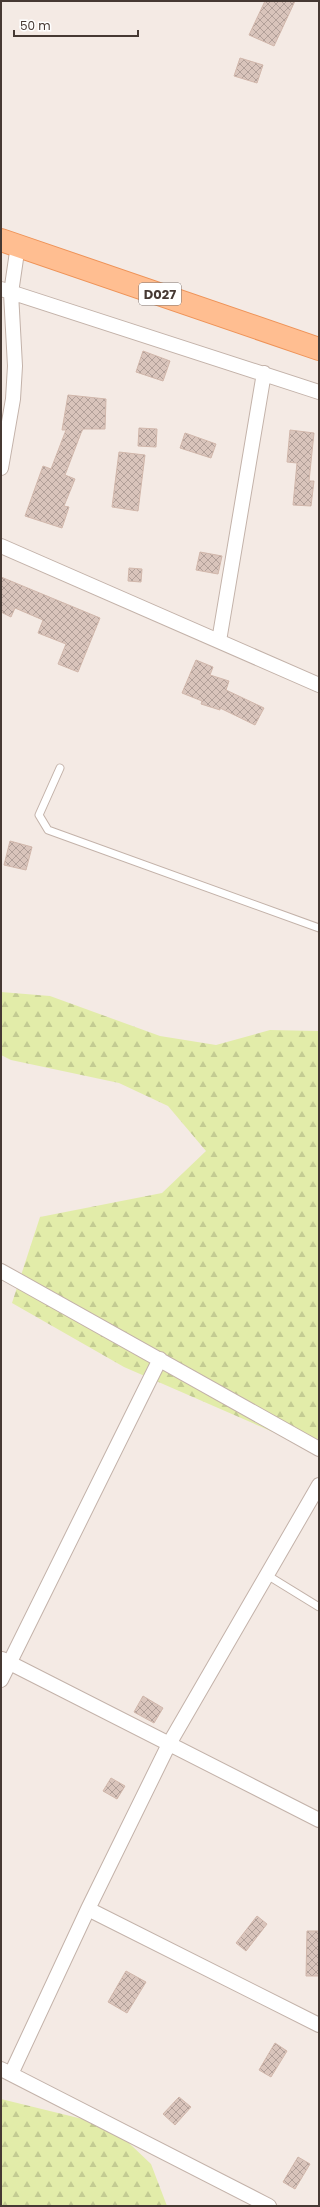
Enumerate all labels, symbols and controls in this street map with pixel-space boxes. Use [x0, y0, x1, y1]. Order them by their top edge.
scale bar [14, 12, 138, 38]
text: 50 m [20, 17, 51, 34]
road number: D027 [139, 283, 181, 305]

